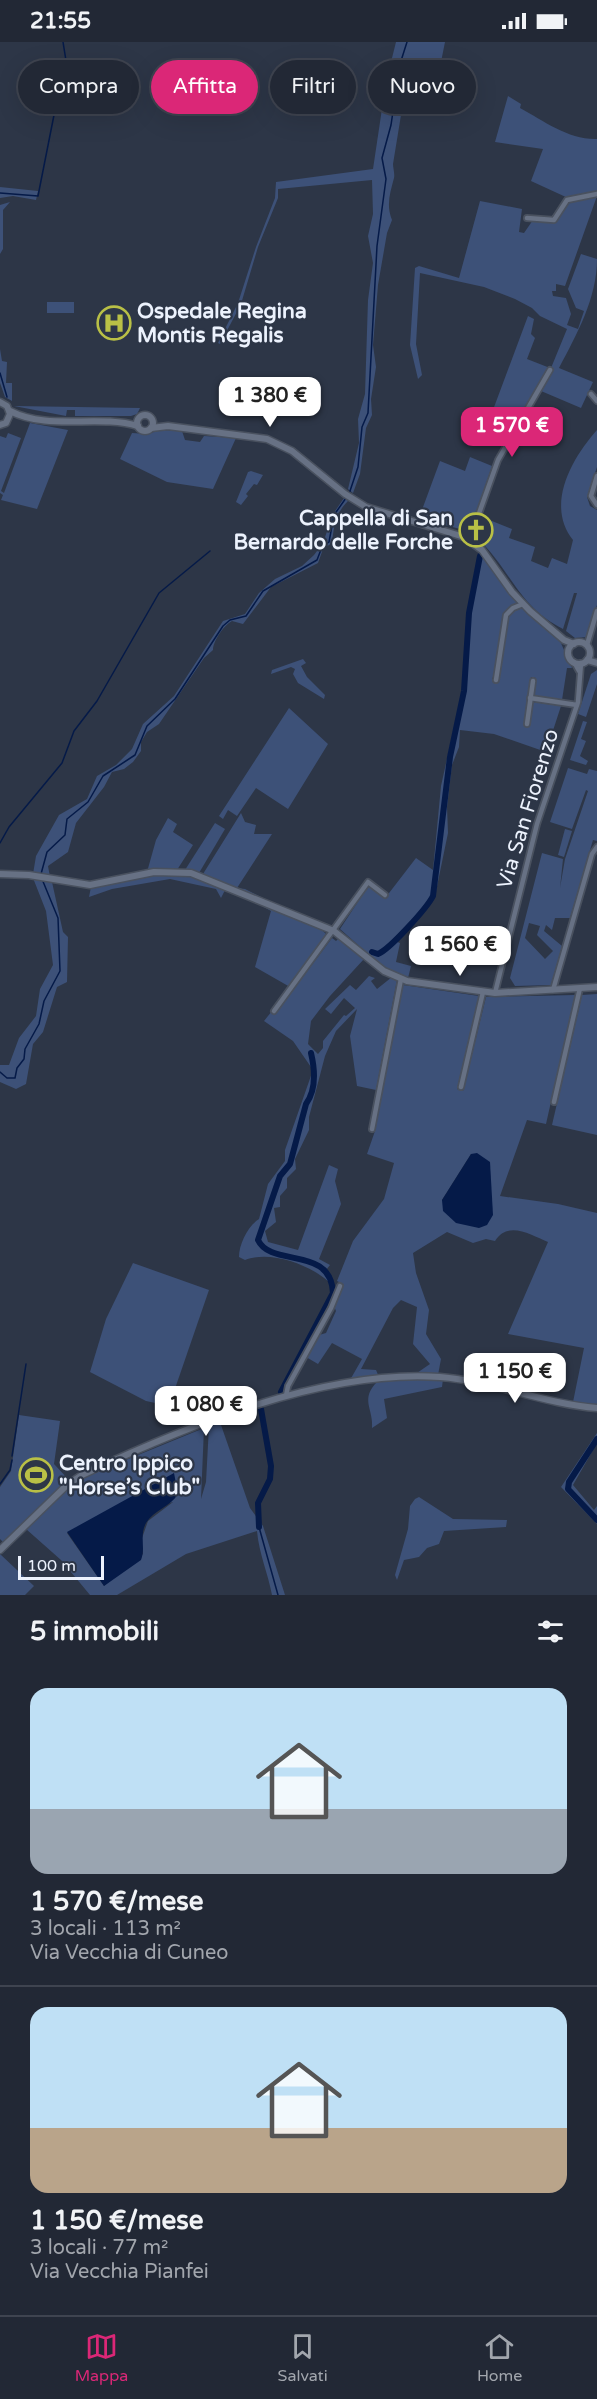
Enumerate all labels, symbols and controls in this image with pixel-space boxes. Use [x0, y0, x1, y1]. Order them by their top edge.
text: 21:55 [30, 8, 91, 34]
chip: Compra [18, 60, 139, 114]
chip: Affitta [151, 60, 258, 114]
chip: Filtri [270, 60, 356, 114]
chip: Nuovo [368, 60, 476, 114]
place label: Ospedale Regina Montis Regalis [137, 299, 307, 348]
hospital icon: Ospedale Regina Montis Regalis [96, 305, 132, 341]
pin: 1 380 € [215, 377, 325, 428]
text: 1 380 € [233, 384, 307, 408]
pin: 1 570 € [457, 407, 567, 458]
text: 1 570 € [475, 414, 549, 438]
place label: Cappella di San Bernardo delle Forche [234, 506, 453, 555]
church icon: Cappella di San Bernardo delle Forche [458, 512, 494, 548]
street label: Via San Fiorenzo [492, 726, 564, 892]
pin: 1 560 € [405, 926, 515, 977]
text: 1 560 € [423, 933, 497, 957]
pin: 1 150 € [460, 1353, 570, 1404]
text: 1 150 € [478, 1360, 552, 1384]
pin: 1 080 € [151, 1386, 261, 1437]
text: 1 080 € [169, 1393, 243, 1417]
place label: Centro Ippico "Horse’s Club" [59, 1451, 200, 1500]
sports icon: Centro Ippico "Horse’s Club" [18, 1457, 54, 1493]
scale bar [18, 1553, 104, 1580]
text: 100 m [27, 1556, 76, 1576]
icon: filters [534, 1615, 567, 1648]
text: 5 immobili [30, 1616, 159, 1647]
icon: home [245, 1727, 353, 1835]
text: 1 570 €/mese [30, 1886, 203, 1917]
text: 3 locali · 113 m² [30, 1917, 181, 1941]
text: Via Vecchia di Cuneo [30, 1941, 228, 1965]
icon: home [245, 2046, 353, 2154]
text: 1 150 €/mese [30, 2205, 203, 2236]
text: 3 locali · 77 m² [30, 2236, 168, 2260]
text: Via Vecchia Pianfei [30, 2260, 209, 2284]
tab: Mappa [75, 2330, 128, 2386]
tab: Salvati [278, 2330, 328, 2386]
tab: Home [477, 2330, 522, 2386]

